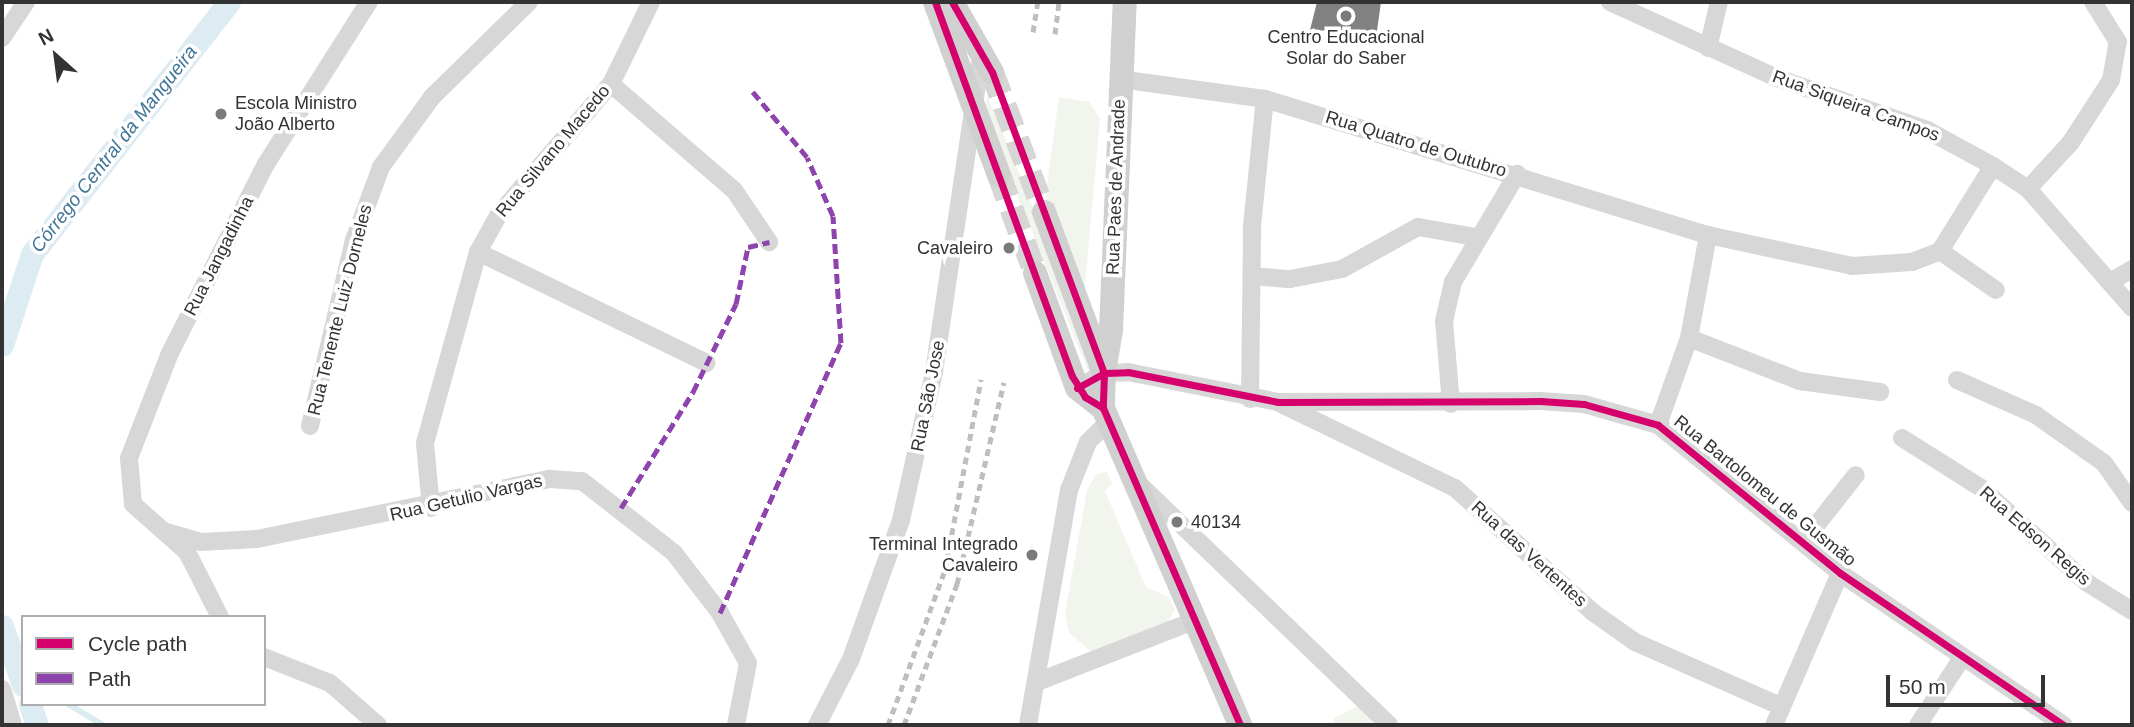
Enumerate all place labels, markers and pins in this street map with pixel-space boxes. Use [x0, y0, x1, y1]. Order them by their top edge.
marker: Centro Educacional Solar do Saber [1338, 8, 1354, 24]
place label: Centro Educacional Solar do Saber [1267, 27, 1425, 70]
place label: Escola Ministro João Alberto [235, 93, 357, 136]
marker: Escola Ministro João Alberto [213, 106, 229, 122]
place label: Cavaleiro [917, 237, 993, 259]
marker: Cavaleiro [999, 238, 1019, 258]
place label: 40134 [1191, 511, 1241, 533]
marker: 40134 [1169, 514, 1185, 530]
place label: Terminal Integrado Cavaleiro [869, 534, 1018, 576]
marker: Terminal Integrado Cavaleiro [1024, 547, 1040, 563]

